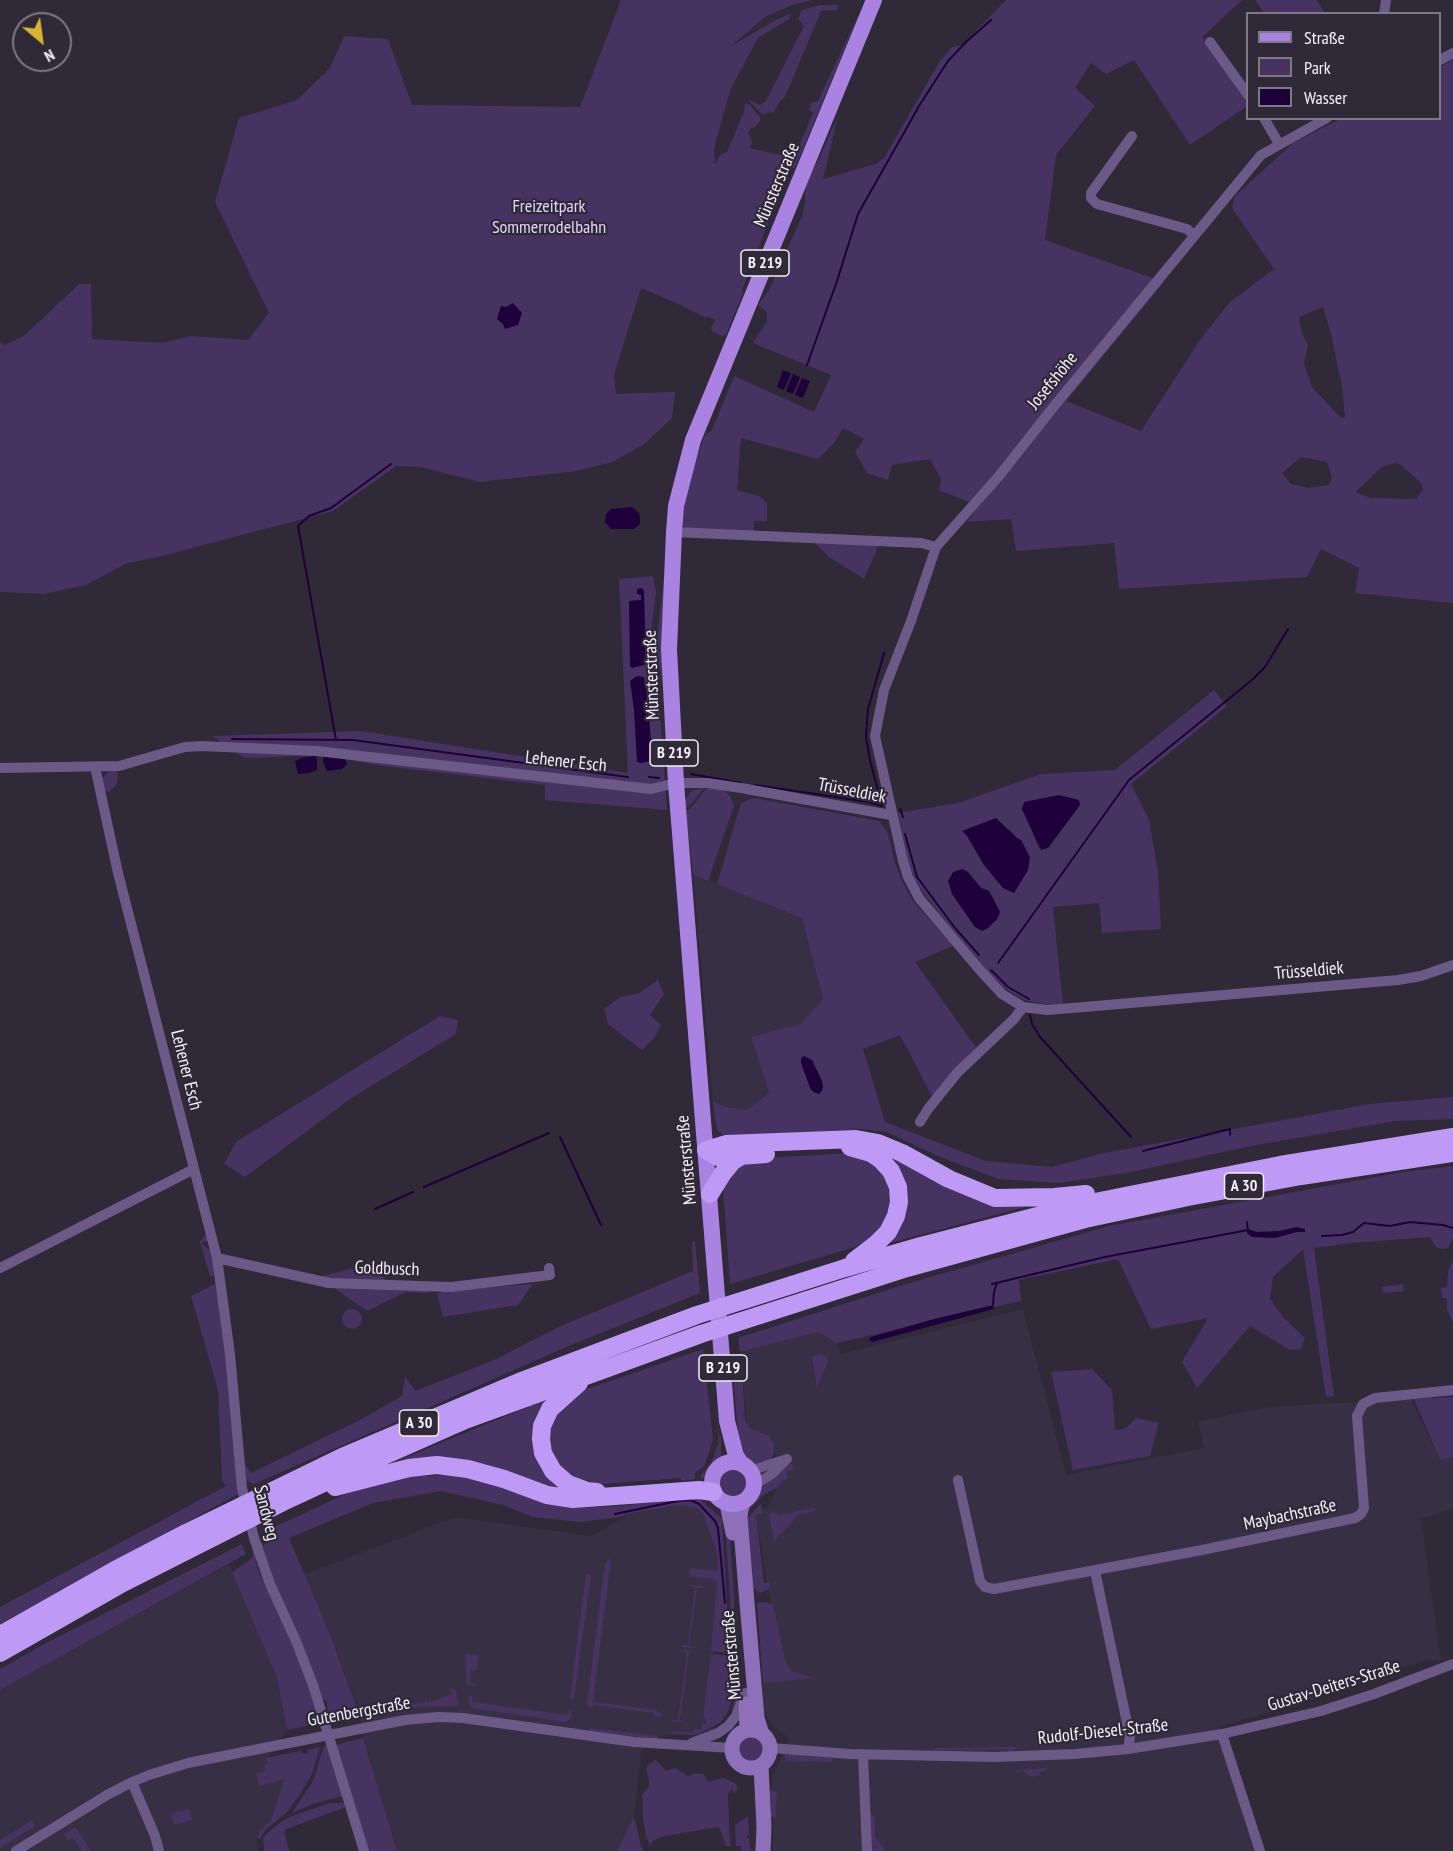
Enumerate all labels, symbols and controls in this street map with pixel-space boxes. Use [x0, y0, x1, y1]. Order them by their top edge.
north arrow [12, 12, 72, 72]
legend [1246, 12, 1441, 120]
text: Straße [1304, 26, 1345, 49]
text: N [41, 45, 58, 67]
text: Park [1304, 56, 1331, 79]
text: Wasser [1304, 86, 1347, 109]
street label: Münsterstraße [750, 139, 804, 231]
park label: Freizeitpark Sommerrodelbahn [492, 196, 606, 238]
road number: B 219 [741, 250, 789, 276]
street label: Josefshöhe [1023, 348, 1083, 414]
street label: Münsterstraße [640, 630, 664, 720]
road number: B 219 [650, 740, 698, 766]
street label: Lehener Esch [524, 747, 608, 777]
street label: Trüsseldiek [816, 774, 888, 808]
street label: Trüsseldiek [1274, 957, 1344, 985]
street label: Lehener Esch [166, 1028, 206, 1112]
street label: Münsterstraße [672, 1114, 702, 1206]
road number: A 30 [1224, 1173, 1264, 1199]
street label: Goldbusch [354, 1257, 420, 1281]
road number: B 219 [699, 1355, 747, 1381]
road number: A 30 [400, 1410, 438, 1436]
street label: Sandweg [249, 1483, 283, 1543]
street label: Maybachstraße [1242, 1495, 1338, 1535]
street label: Münsterstraße [717, 1609, 747, 1701]
street label: Gustav-Deiters-Straße [1265, 1656, 1403, 1716]
street label: Gutenbergstraße [306, 1692, 412, 1732]
street label: Rudolf-Diesel-Straße [1037, 1714, 1169, 1750]

